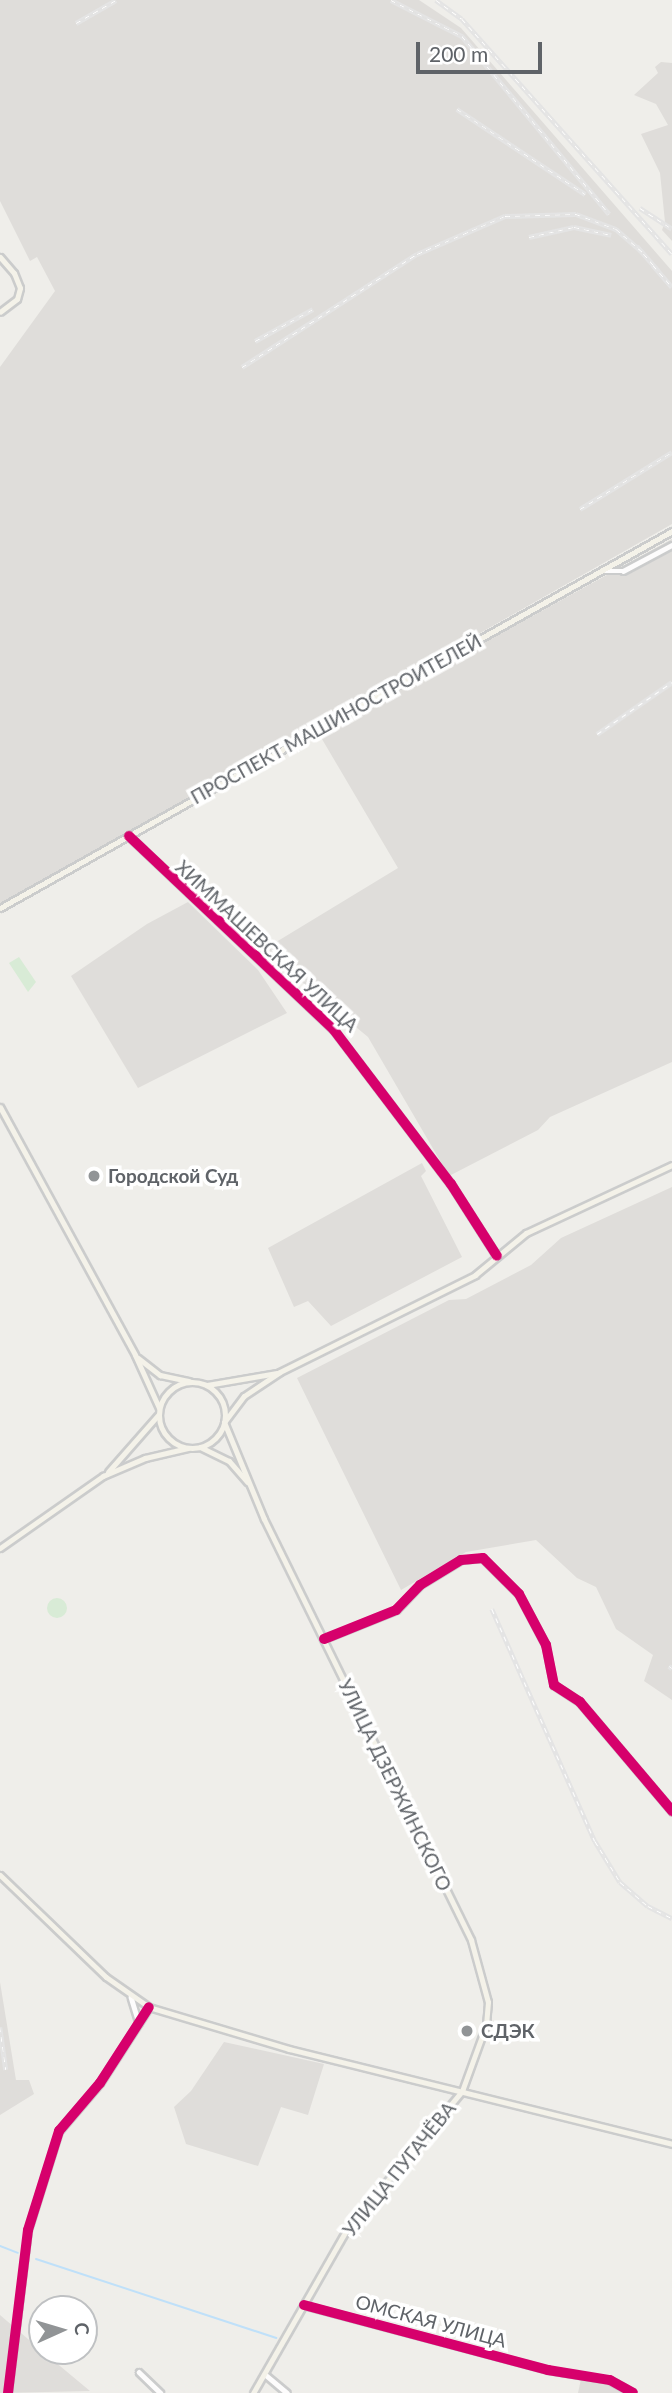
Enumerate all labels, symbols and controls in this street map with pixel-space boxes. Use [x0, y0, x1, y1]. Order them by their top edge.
scale bar [420, 28, 546, 72]
text: 200 m [429, 41, 488, 66]
street label: ПРОСПЕКТ МАШИНОСТРОИТЕЛЕЙ [187, 629, 485, 809]
street label: ХИММАШЕВСКАЯ УЛИЦА [171, 855, 363, 1037]
place label: Городской Суд [108, 1165, 238, 1187]
marker: Городской Суд [86, 1168, 102, 1184]
street label: УЛИЦА ДЗЕРЖИНСКОГО [334, 1675, 456, 1895]
place label: СДЭК [481, 2020, 535, 2042]
marker: СДЭК [459, 2023, 475, 2039]
street label: УЛИЦА ПУГАЧЁВА [338, 2097, 460, 2241]
street label: ОМСКАЯ УЛИЦА [353, 2290, 509, 2352]
north arrow [28, 2295, 98, 2365]
text: С [71, 2322, 94, 2336]

